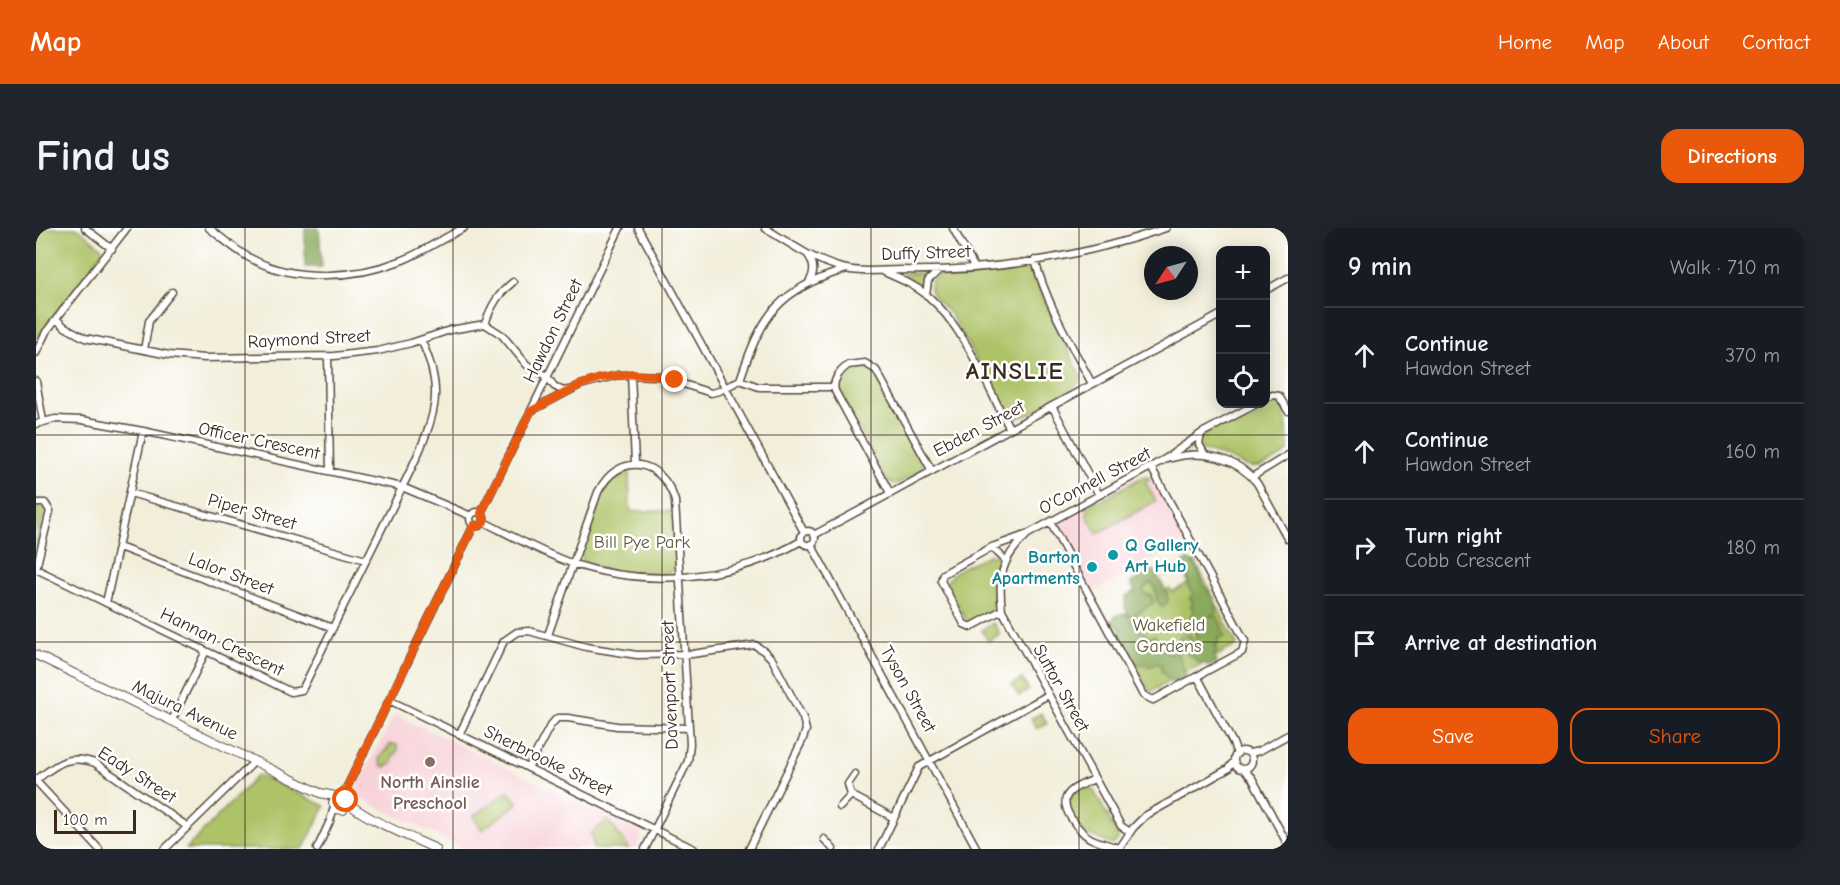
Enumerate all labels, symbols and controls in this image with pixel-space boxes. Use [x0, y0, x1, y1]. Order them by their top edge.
text: Map [30, 26, 81, 58]
text: Home [1498, 30, 1552, 54]
text: Map [1585, 30, 1625, 54]
text: About [1658, 30, 1709, 54]
text: Contact [1742, 30, 1810, 54]
button: Directions [1661, 129, 1804, 183]
text: Find us [36, 132, 170, 181]
street label: Duffy Street [881, 241, 972, 265]
north arrow [1144, 246, 1198, 300]
map controls [1216, 246, 1270, 408]
button: + [1216, 246, 1270, 300]
text: 9 min [1348, 252, 1412, 282]
text: Walk · 710 m [1670, 256, 1780, 279]
street label: Hawdon Street [519, 275, 588, 386]
button: − [1216, 300, 1270, 354]
street label: Raymond Street [247, 325, 372, 353]
text: Continue [1405, 331, 1488, 357]
icon: ahead [1348, 339, 1381, 372]
text: 370 m [1725, 344, 1780, 367]
button: locate [1216, 354, 1270, 408]
district label: AINSLIE [966, 357, 1064, 385]
text: Hawdon Street [1405, 357, 1530, 380]
route end [661, 366, 687, 392]
street label: Ebden Street [930, 396, 1029, 462]
street label: Officer Crescent [196, 418, 322, 464]
text: Continue [1405, 427, 1488, 453]
icon: ahead [1348, 435, 1381, 468]
text: 160 m [1726, 440, 1780, 463]
street label: O'Connell Street [1036, 442, 1155, 519]
text: Hawdon Street [1405, 453, 1530, 476]
street label: Piper Street [205, 489, 299, 535]
text: Turn right [1405, 523, 1502, 549]
icon: right [1348, 531, 1381, 564]
park label: Bill Pye Park [594, 532, 691, 553]
place label: Q Gallery Art Hub [1125, 535, 1199, 577]
text: 180 m [1726, 536, 1780, 559]
place label: Barton Apartments [992, 547, 1080, 589]
street label: Lalor Street [185, 548, 277, 600]
marker: Q Gallery Art Hub [1106, 548, 1120, 562]
text: Cobb Crescent [1405, 549, 1531, 572]
marker: Barton Apartments [1085, 560, 1099, 574]
street label: Hannan Crescent [157, 603, 288, 681]
park label: Wakefield Gardens [1133, 615, 1205, 657]
street label: Davenport Street [657, 619, 683, 750]
icon: arrive [1348, 627, 1381, 660]
text: Arrive at destination [1405, 630, 1597, 656]
street label: Suttor Street [1028, 641, 1094, 736]
street label: Tyson Street [876, 642, 941, 737]
street label: Majura Avenue [129, 675, 241, 745]
button: Save [1348, 708, 1558, 764]
button: Share [1570, 708, 1780, 764]
street label: Sherbrooke Street [481, 721, 616, 801]
street label: Eady Street [94, 742, 181, 808]
marker: North Ainslie Preschool [423, 755, 437, 769]
place label: North Ainslie Preschool [380, 772, 480, 814]
route start [332, 786, 358, 812]
scale bar [54, 807, 136, 834]
text: 100 m [63, 811, 107, 829]

